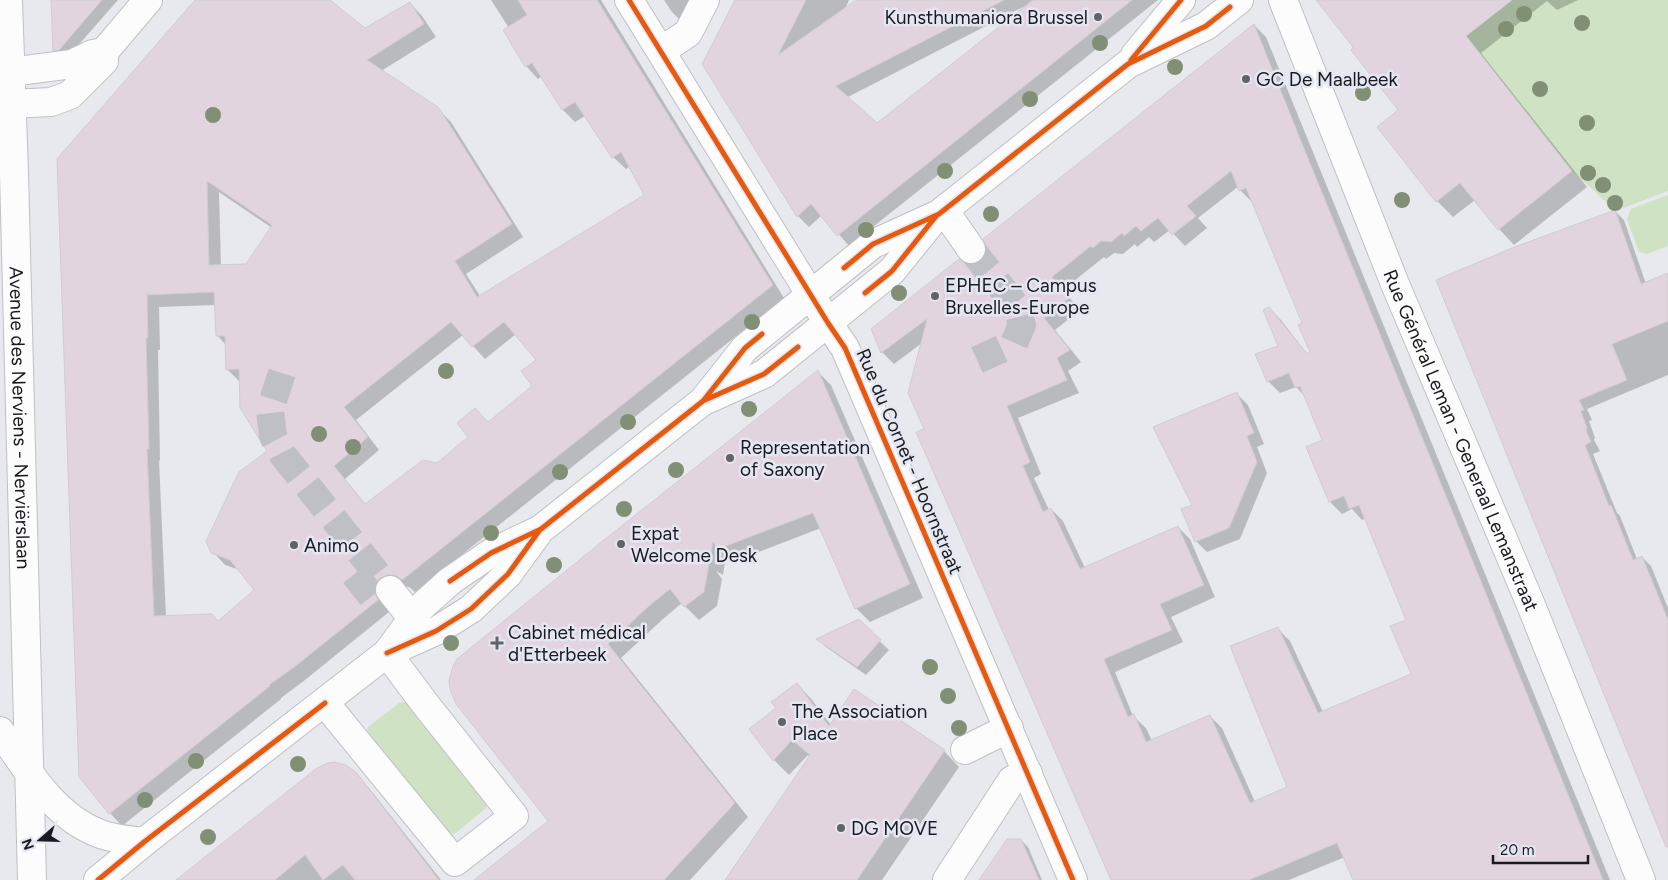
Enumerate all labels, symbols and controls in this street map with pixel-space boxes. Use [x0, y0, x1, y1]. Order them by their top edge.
place label: Kunsthumaniora Brussel [884, 6, 1088, 29]
marker: Kunsthumaniora Brussel [1092, 11, 1104, 23]
place label: GC De Maalbeek [1256, 68, 1398, 91]
marker: GC De Maalbeek [1240, 73, 1252, 85]
street label: Avenue des Nerviens - Nerviërslaan [4, 266, 35, 570]
street label: Rue Général Leman - Generaal Lemanstraat [1378, 266, 1543, 615]
place label: EPHEC – Campus Bruxelles-Europe [945, 274, 1097, 319]
marker: EPHEC – Campus Bruxelles-Europe [929, 290, 941, 302]
street label: Rue du Cornet - Hoornstraat [851, 345, 968, 578]
place label: Representation of Saxony [740, 436, 870, 481]
marker: Representation of Saxony [724, 452, 736, 464]
place label: Expat Welcome Desk [631, 522, 758, 567]
place label: Animo [304, 534, 359, 557]
marker: Expat Welcome Desk [615, 538, 627, 550]
marker: Animo [288, 539, 300, 551]
place label: Cabinet médical d'Etterbeek [508, 621, 646, 666]
marker: Cabinet médical d'Etterbeek [490, 636, 504, 650]
place label: The Association Place [792, 700, 927, 745]
marker: The Association Place [776, 716, 788, 728]
north arrow [15, 815, 65, 865]
place label: DG MOVE [851, 817, 938, 840]
marker: DG MOVE [835, 822, 847, 834]
scale bar [1493, 832, 1588, 864]
text: N [18, 836, 38, 852]
text: 20 m [1500, 841, 1534, 859]

